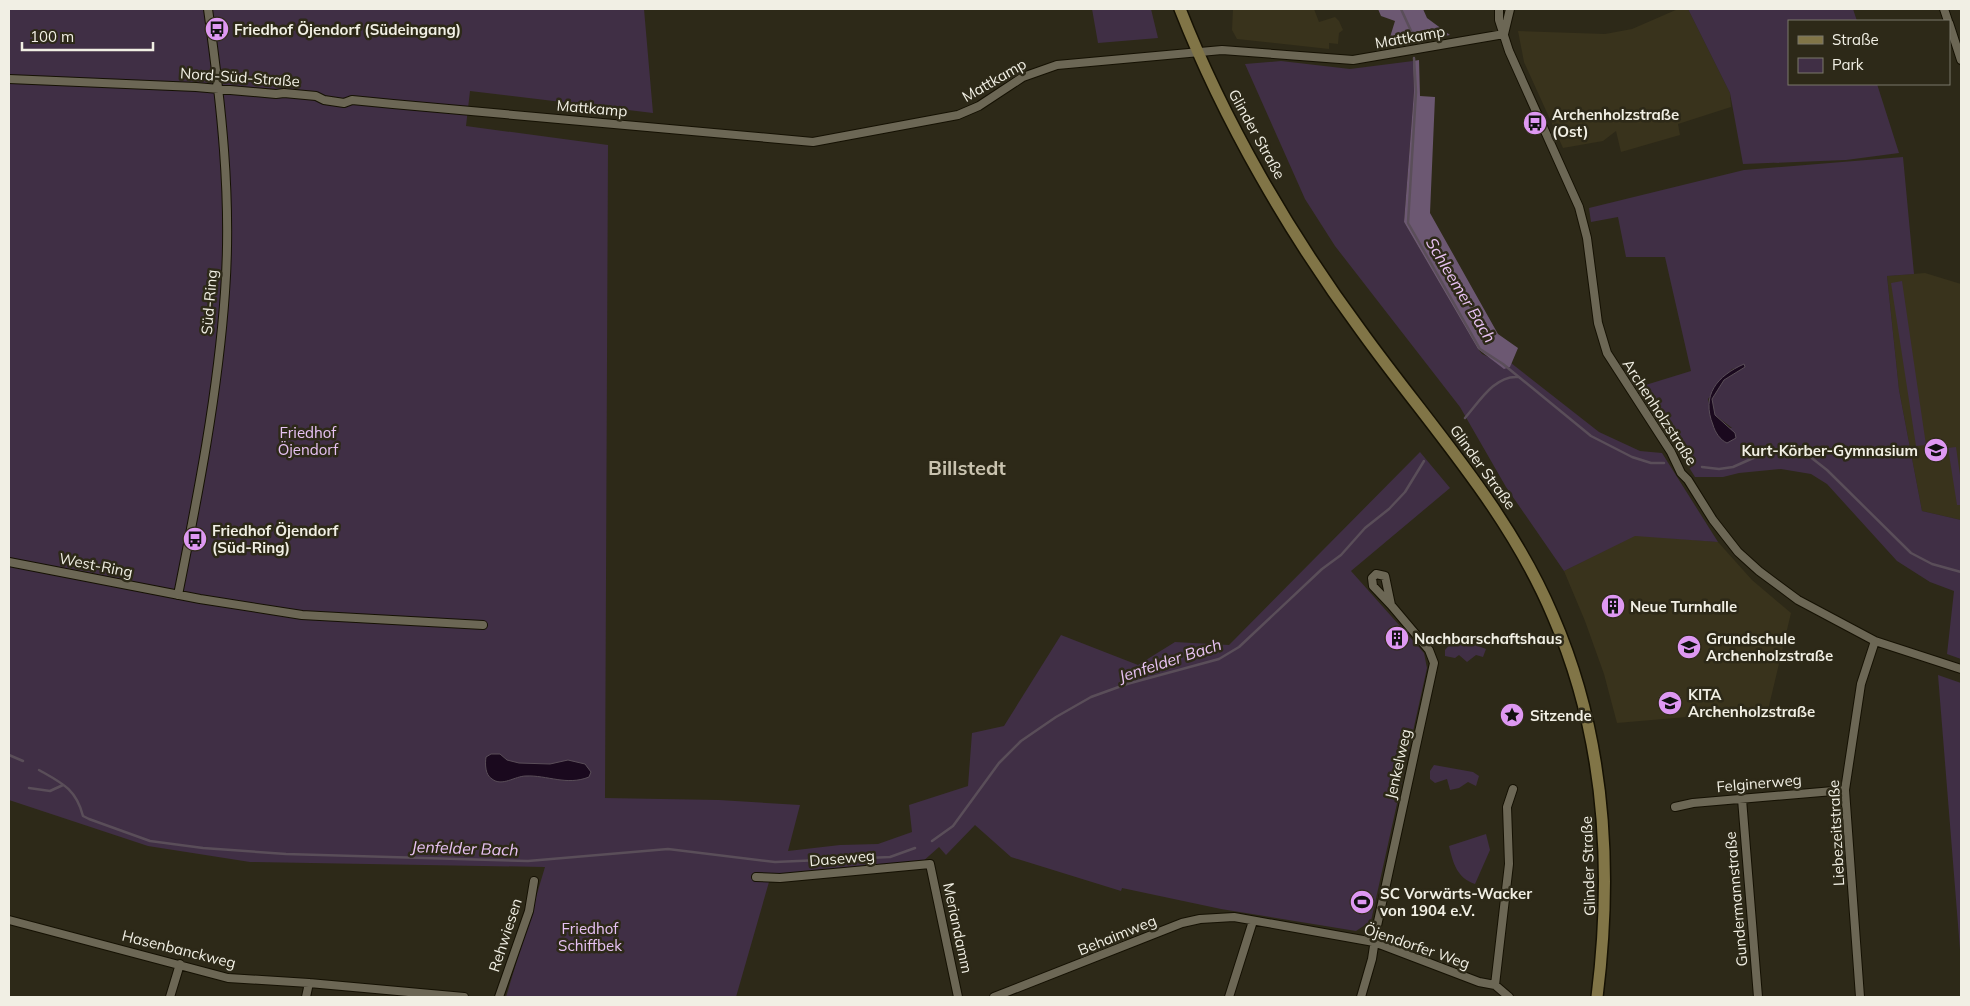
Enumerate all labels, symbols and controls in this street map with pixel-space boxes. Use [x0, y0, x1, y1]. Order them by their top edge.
bus stop icon: Friedhof Öjendorf (Südeingang) [204, 16, 230, 42]
scale bar [22, 20, 154, 52]
place label: Friedhof Öjendorf (Südeingang) [234, 20, 461, 39]
legend [1788, 20, 1950, 85]
street label: Mattkamp [1373, 21, 1447, 53]
text: 100 m [30, 27, 74, 46]
text: Straße [1832, 30, 1879, 49]
street label: Mattkamp [959, 54, 1029, 106]
text: Park [1832, 55, 1864, 74]
street label: Nord-Süd-Straße [179, 63, 301, 91]
street label: Glinder Straße [1224, 86, 1290, 182]
street label: Mattkamp [556, 95, 628, 121]
place label: Archenholzstraße (Ost) [1552, 105, 1679, 141]
bus stop icon: Archenholzstraße (Ost) [1522, 110, 1548, 136]
water label: Schleemer Bach [1422, 234, 1500, 346]
street label: Süd-Ring [197, 269, 221, 335]
street label: Archenholzstraße [1619, 355, 1701, 469]
street label: Glinder Straße [1446, 421, 1520, 513]
park label: Friedhof Öjendorf [278, 423, 339, 459]
school or university icon: Kurt-Körber-Gymnasium [1923, 437, 1949, 463]
place label: Kurt-Körber-Gymnasium [1742, 441, 1918, 460]
district label: Billstedt [928, 455, 1006, 480]
place label: Friedhof Öjendorf (Süd-Ring) [212, 521, 339, 557]
bus stop icon: Friedhof Öjendorf (Süd-Ring) [182, 526, 208, 552]
street label: West-Ring [58, 549, 134, 581]
building icon: Neue Turnhalle [1600, 593, 1626, 619]
place label: Neue Turnhalle [1630, 597, 1737, 616]
building icon: Nachbarschaftshaus [1384, 625, 1410, 651]
place label: Nachbarschaftshaus [1414, 629, 1562, 648]
place label: Grundschule Archenholzstraße [1706, 629, 1833, 665]
water label: Jenfelder Bach [1114, 634, 1224, 687]
school or university icon: Grundschule Archenholzstraße [1676, 634, 1702, 660]
place label: KITA Archenholzstraße [1688, 685, 1815, 721]
school or university icon: KITA Archenholzstraße [1657, 690, 1683, 716]
place icon: Sitzende [1499, 702, 1525, 728]
place label: Sitzende [1530, 706, 1592, 725]
street label: Jenkelweg [1381, 727, 1415, 801]
street label: Felginerweg [1716, 770, 1802, 796]
street label: Liebezeitstraße [1824, 779, 1848, 887]
street label: Glinder Straße [1577, 816, 1599, 916]
street label: Gundermannstraße [1721, 831, 1751, 967]
water label: Jenfelder Bach [409, 836, 519, 860]
street label: Daseweg [808, 846, 876, 870]
street label: Meriandamm [939, 881, 977, 975]
place label: SC Vorwärts-Wacker von 1904 e.V. [1379, 884, 1532, 920]
sports icon: SC Vorwärts-Wacker von 1904 e.V. [1349, 889, 1375, 915]
street label: Rehwiesen [484, 896, 526, 974]
street label: Behaimweg [1075, 911, 1159, 959]
park label: Friedhof Schiffbek [558, 919, 622, 955]
street label: Öjendorfer Weg [1361, 919, 1473, 973]
street label: Hasenbanckweg [120, 926, 238, 972]

